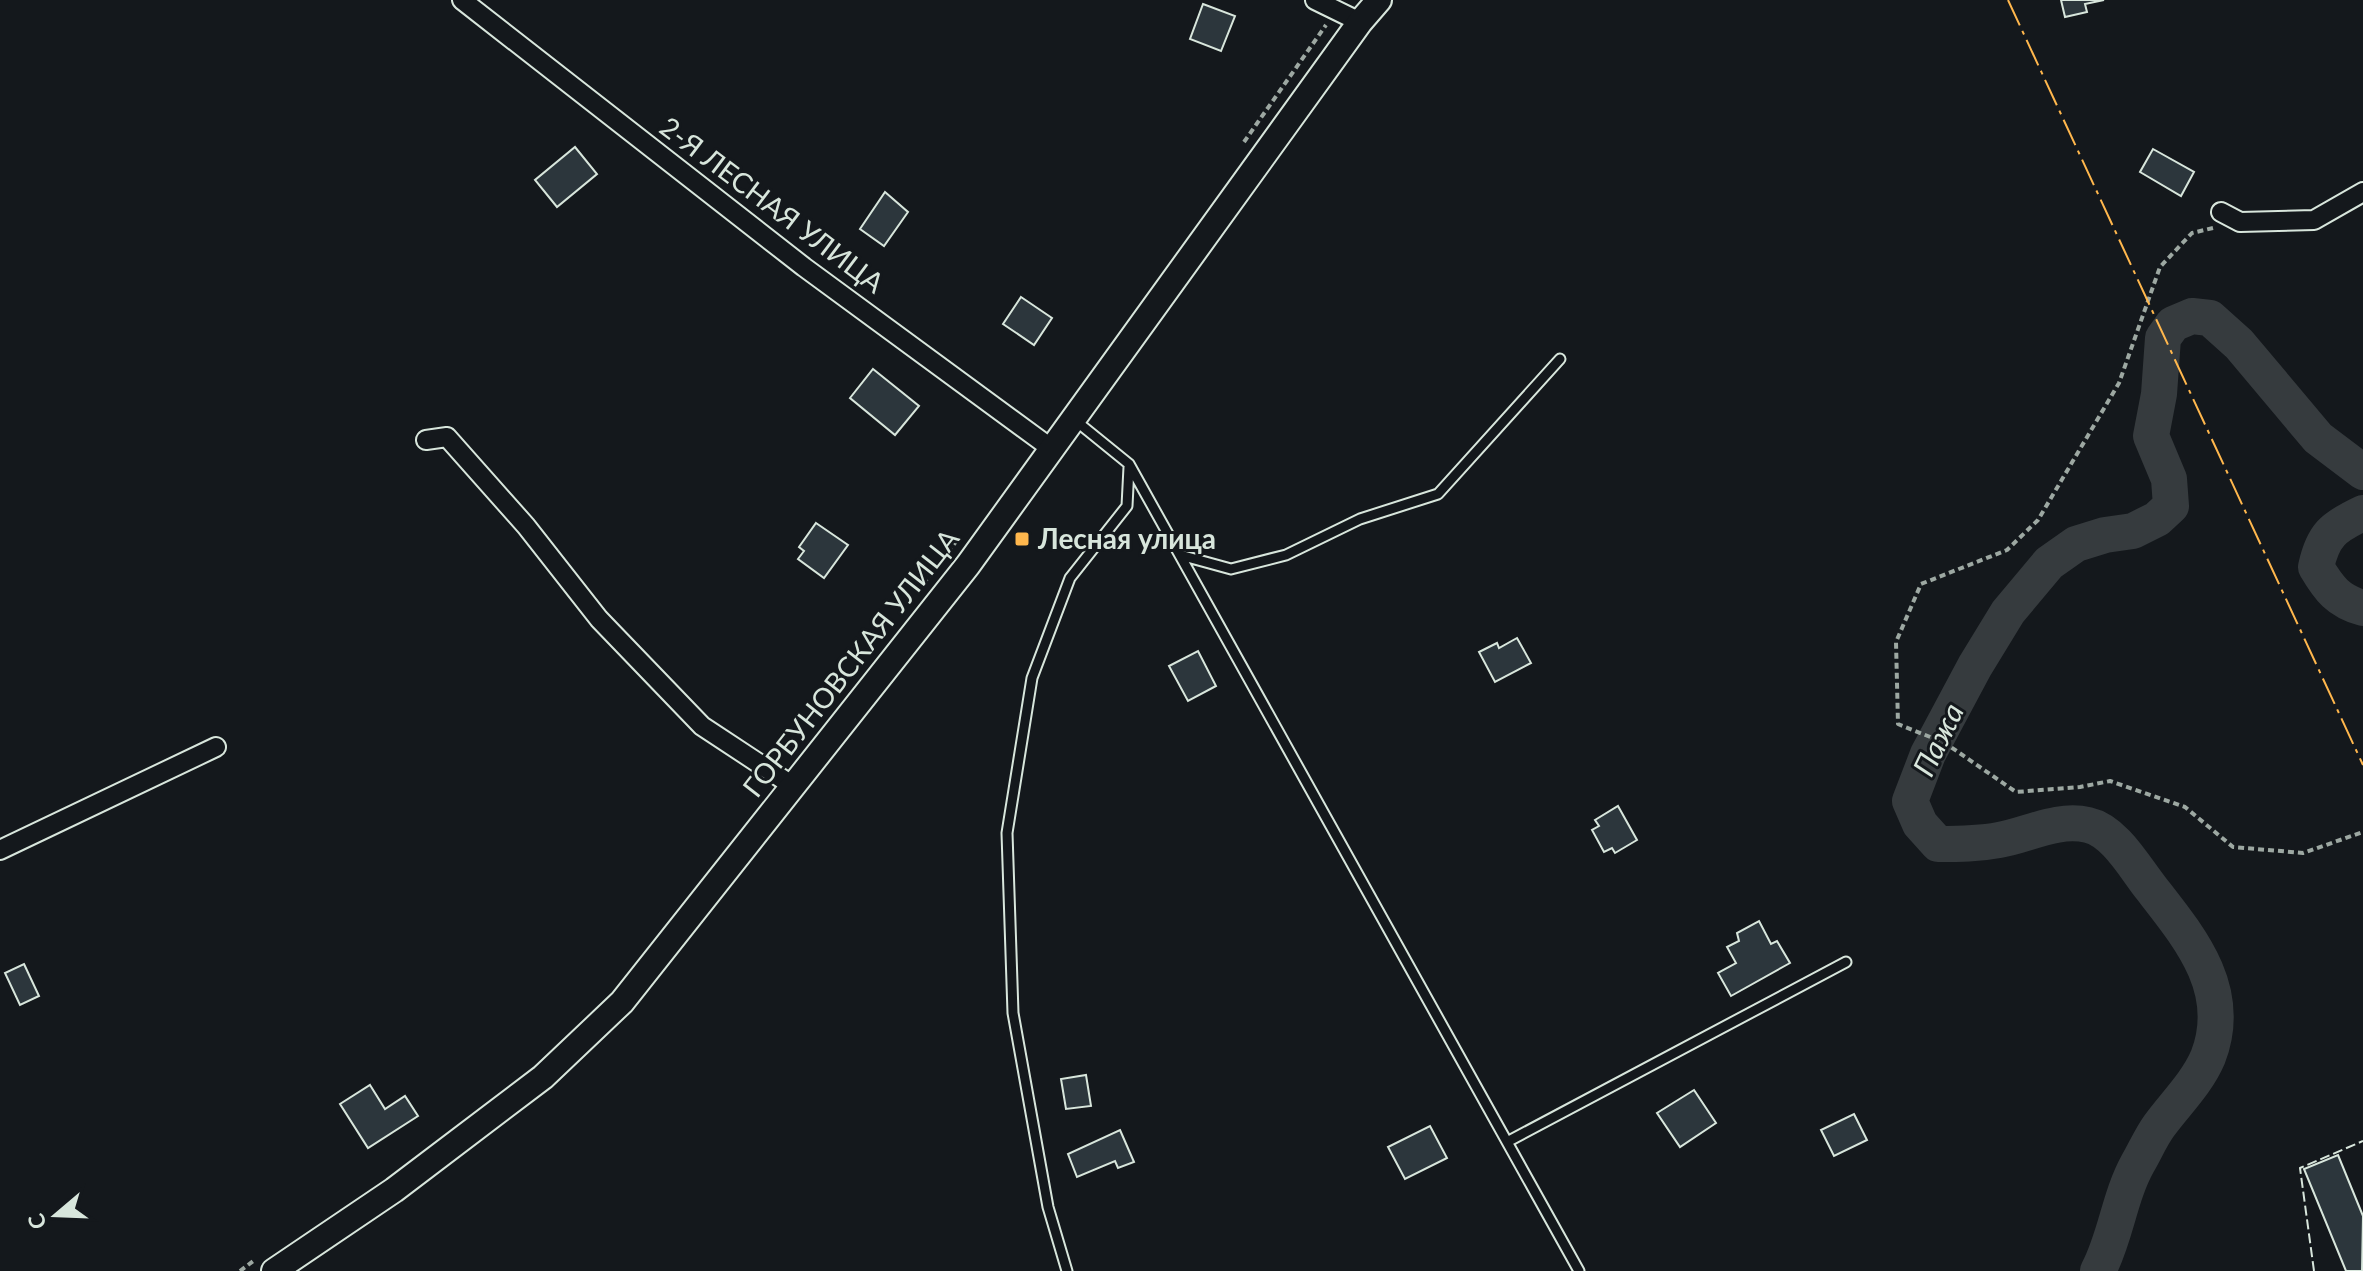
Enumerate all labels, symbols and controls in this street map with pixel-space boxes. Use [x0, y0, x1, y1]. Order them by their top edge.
street label: 2-Я ЛЕСНАЯ УЛИЦА [654, 109, 891, 300]
place label: Лесная улица [1037, 521, 1216, 555]
street label: ГОРБУНОВСКАЯ УЛИЦА [735, 522, 965, 803]
marker: Лесная улица [1013, 530, 1031, 548]
water label: Пажа [1904, 697, 1970, 781]
north arrow [16, 1175, 96, 1255]
text: С [21, 1210, 52, 1233]

